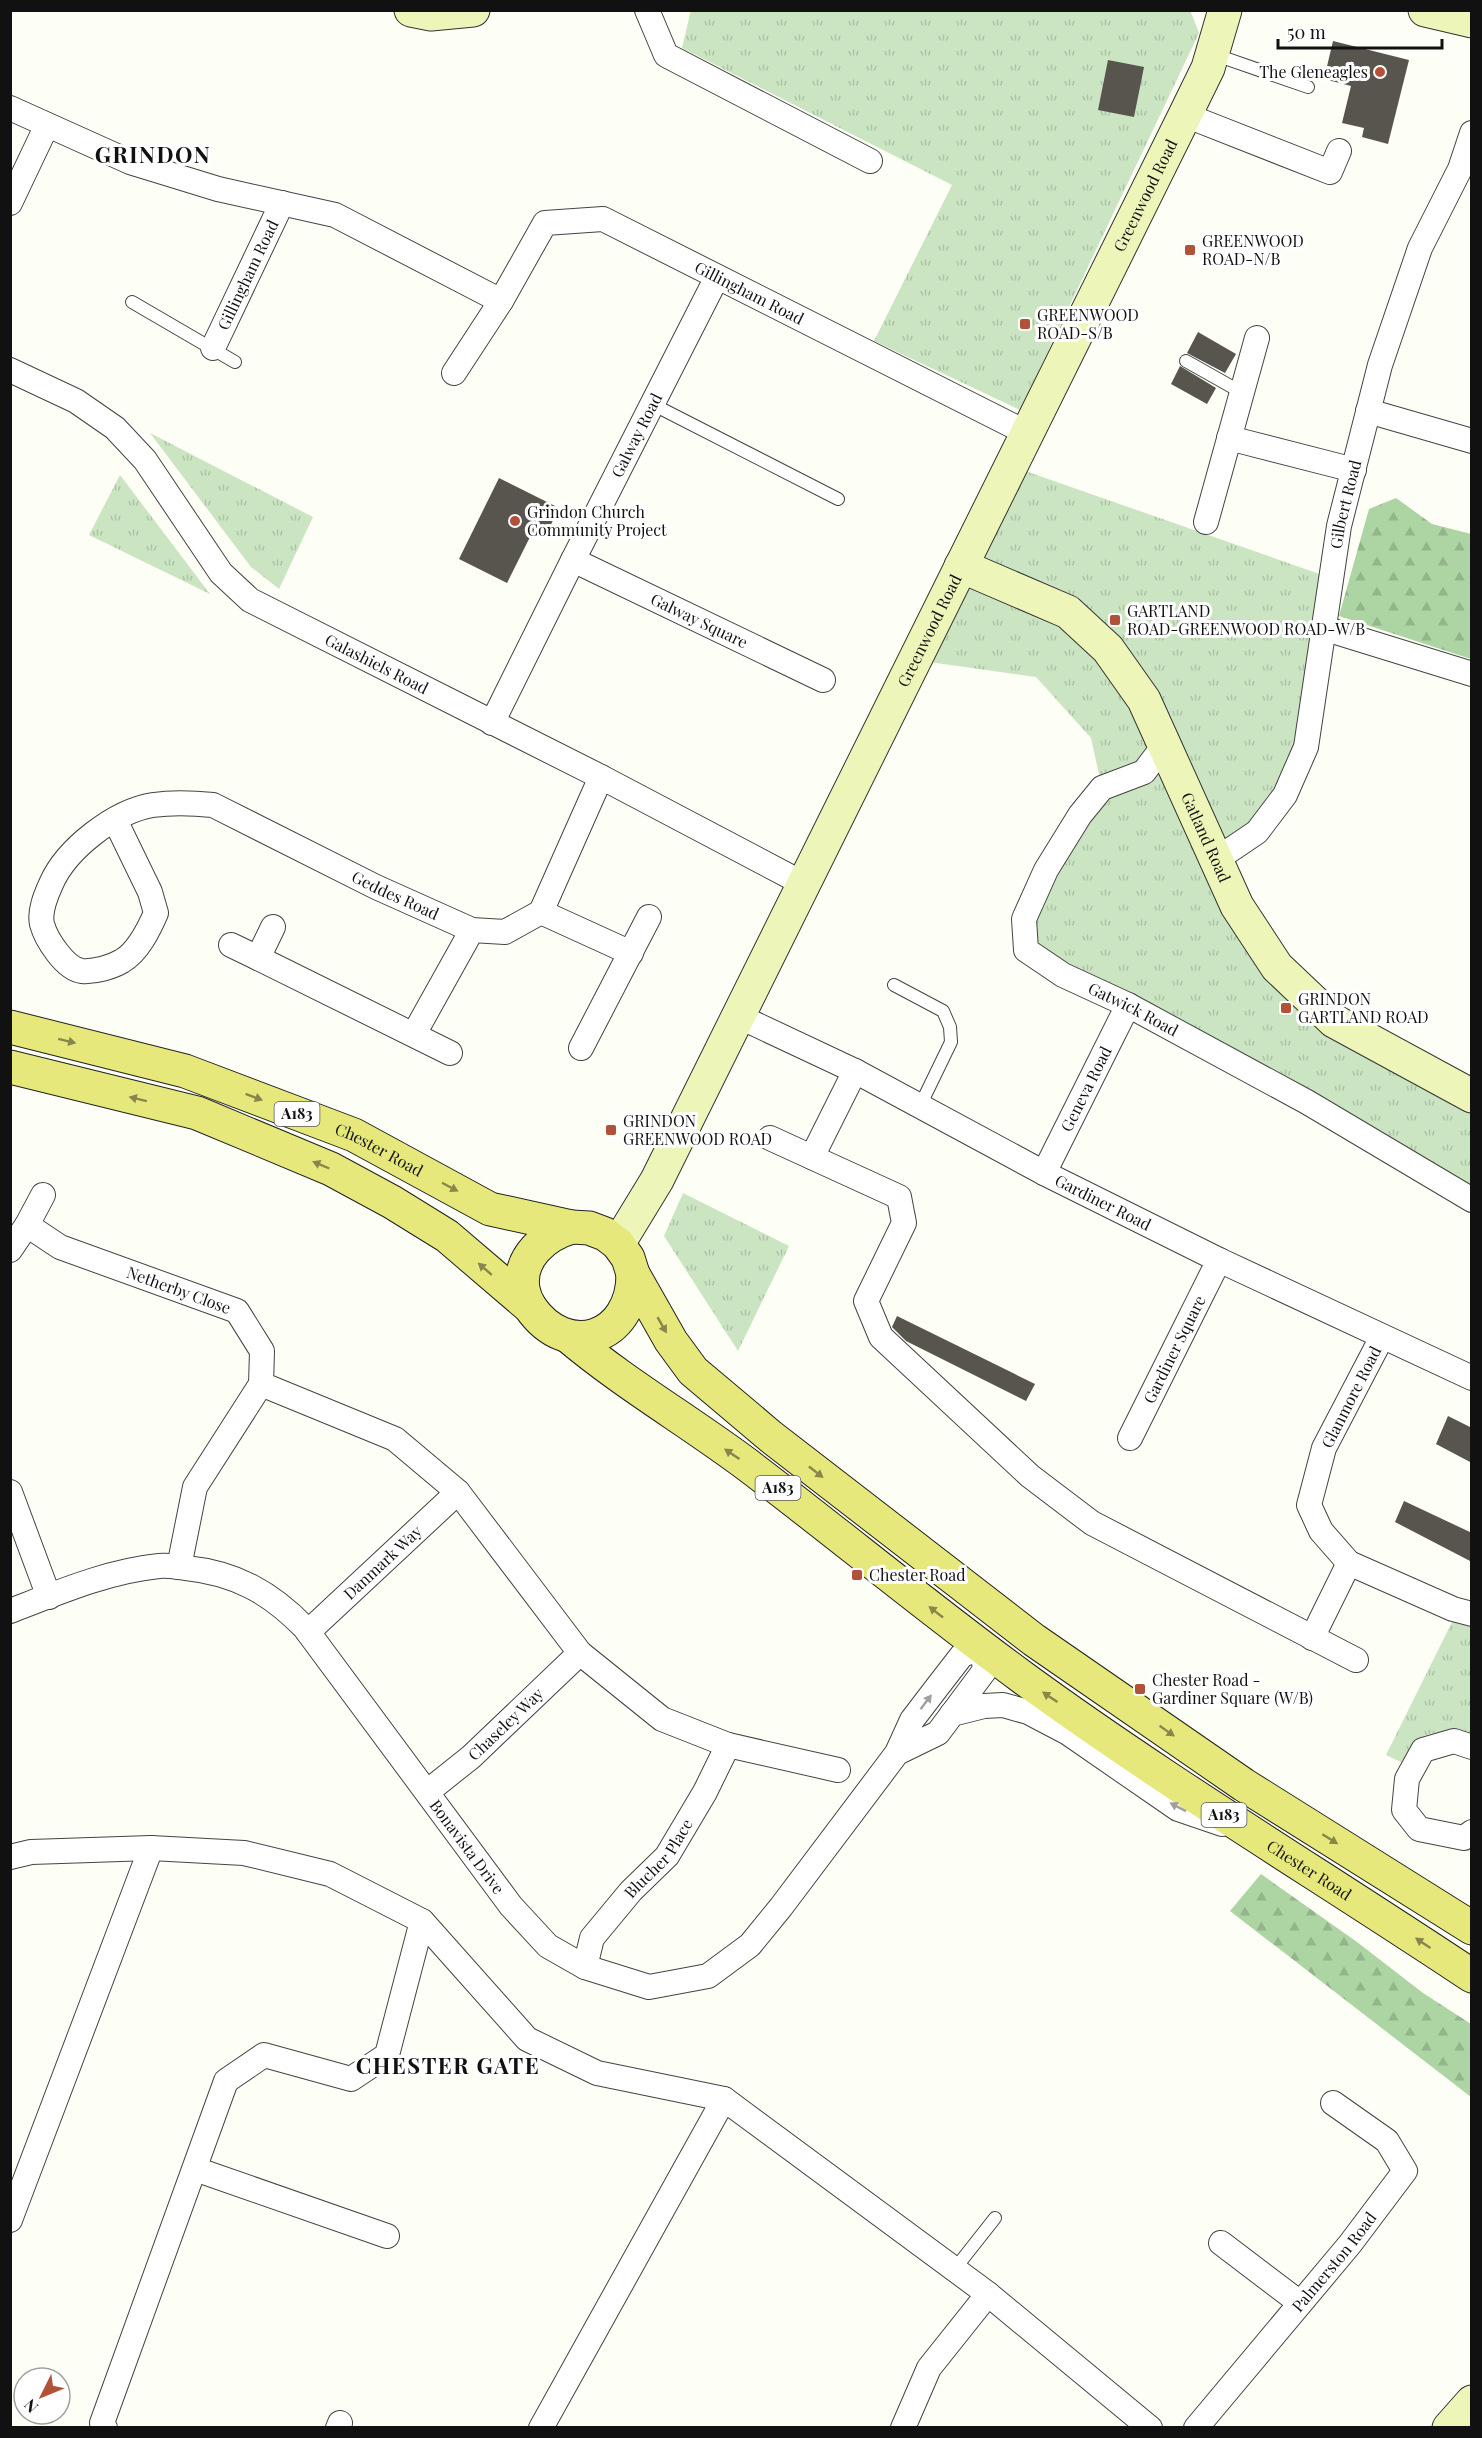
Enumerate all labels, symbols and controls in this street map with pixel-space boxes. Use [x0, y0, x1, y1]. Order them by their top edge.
scale bar [1278, 12, 1442, 50]
text: 50 m [1287, 20, 1326, 44]
place label: The Gleneagles [1259, 61, 1368, 82]
marker: The Gleneagles [1373, 65, 1387, 79]
street label: Greenwood Road [1108, 135, 1181, 255]
district label: GRINDON [95, 139, 211, 169]
street label: Gillingham Road [212, 216, 283, 333]
place label: GREENWOOD ROAD-N/B [1202, 230, 1304, 269]
marker: GREENWOOD ROAD-N/B [1183, 243, 1197, 257]
street label: Gillingham Road [691, 256, 808, 329]
place label: GREENWOOD ROAD-S/B [1037, 304, 1139, 343]
marker: GREENWOOD ROAD-S/B [1018, 317, 1032, 331]
street label: Galway Road [606, 389, 666, 481]
street label: Gilbert Road [1325, 458, 1365, 550]
place label: Grindon Church Community Project [527, 501, 667, 540]
marker: Grindon Church Community Project [508, 514, 522, 528]
street label: Greenwood Road [892, 571, 966, 690]
street label: Galway Square [647, 588, 751, 652]
place label: GARTLAND ROAD-GREENWOOD ROAD-W/B [1127, 600, 1365, 639]
marker: GARTLAND ROAD-GREENWOOD ROAD-W/B [1108, 613, 1122, 627]
street label: Galashiels Road [322, 629, 432, 698]
street label: Gatland Road [1177, 789, 1236, 885]
street label: Geddes Road [349, 866, 442, 924]
street label: Gatwick Road [1085, 977, 1182, 1040]
place label: GRINDON GARTLAND ROAD [1298, 988, 1429, 1027]
marker: GRINDON GARTLAND ROAD [1279, 1001, 1293, 1015]
one-way arrow [58, 1037, 76, 1047]
street label: Geneva Road [1055, 1042, 1116, 1135]
one-way arrow [129, 1093, 148, 1103]
one-way arrow [245, 1093, 263, 1102]
road number: A183 [274, 1102, 320, 1126]
place label: GRINDON GREENWOOD ROAD [623, 1110, 772, 1149]
street label: Chester Road [332, 1118, 427, 1181]
marker: GRINDON GREENWOOD ROAD [604, 1123, 618, 1137]
one-way arrow [312, 1160, 330, 1170]
street label: Gardiner Road [1052, 1169, 1155, 1235]
one-way arrow [441, 1182, 458, 1192]
street label: Netherby Close [124, 1261, 234, 1318]
one-way arrow [478, 1263, 493, 1276]
street label: Gardiner Square [1138, 1292, 1210, 1407]
one-way arrow [657, 1317, 667, 1334]
street label: Glanmore Road [1316, 1342, 1385, 1451]
one-way arrow [724, 1448, 740, 1460]
one-way arrow [808, 1466, 824, 1478]
road number: A183 [756, 1476, 800, 1500]
street label: Danmark Way [339, 1520, 426, 1604]
place label: Chester Road [869, 1564, 966, 1585]
marker: Chester Road [850, 1568, 864, 1582]
one-way arrow [928, 1605, 944, 1618]
place label: Chester Road - Gardiner Square (W/B) [1152, 1669, 1313, 1708]
marker: Chester Road - Gardiner Square (W/B) [1133, 1682, 1147, 1696]
street label: Chaseley Way [463, 1683, 547, 1765]
one-way arrow [1043, 1691, 1059, 1703]
one-way arrow [919, 1694, 932, 1710]
one-way arrow [1159, 1725, 1175, 1736]
street label: Bonavista Drive [426, 1795, 509, 1898]
one-way arrow [1169, 1803, 1187, 1813]
road number: A183 [1202, 1803, 1246, 1827]
street label: Blucher Place [619, 1815, 697, 1902]
one-way arrow [1321, 1833, 1338, 1844]
street label: Chester Road [1263, 1835, 1356, 1905]
one-way arrow [1415, 1938, 1431, 1949]
district label: CHESTER GATE [356, 2050, 540, 2080]
street label: Palmerston Road [1287, 2207, 1381, 2316]
north arrow [12, 2366, 72, 2426]
text: N [19, 2395, 42, 2418]

